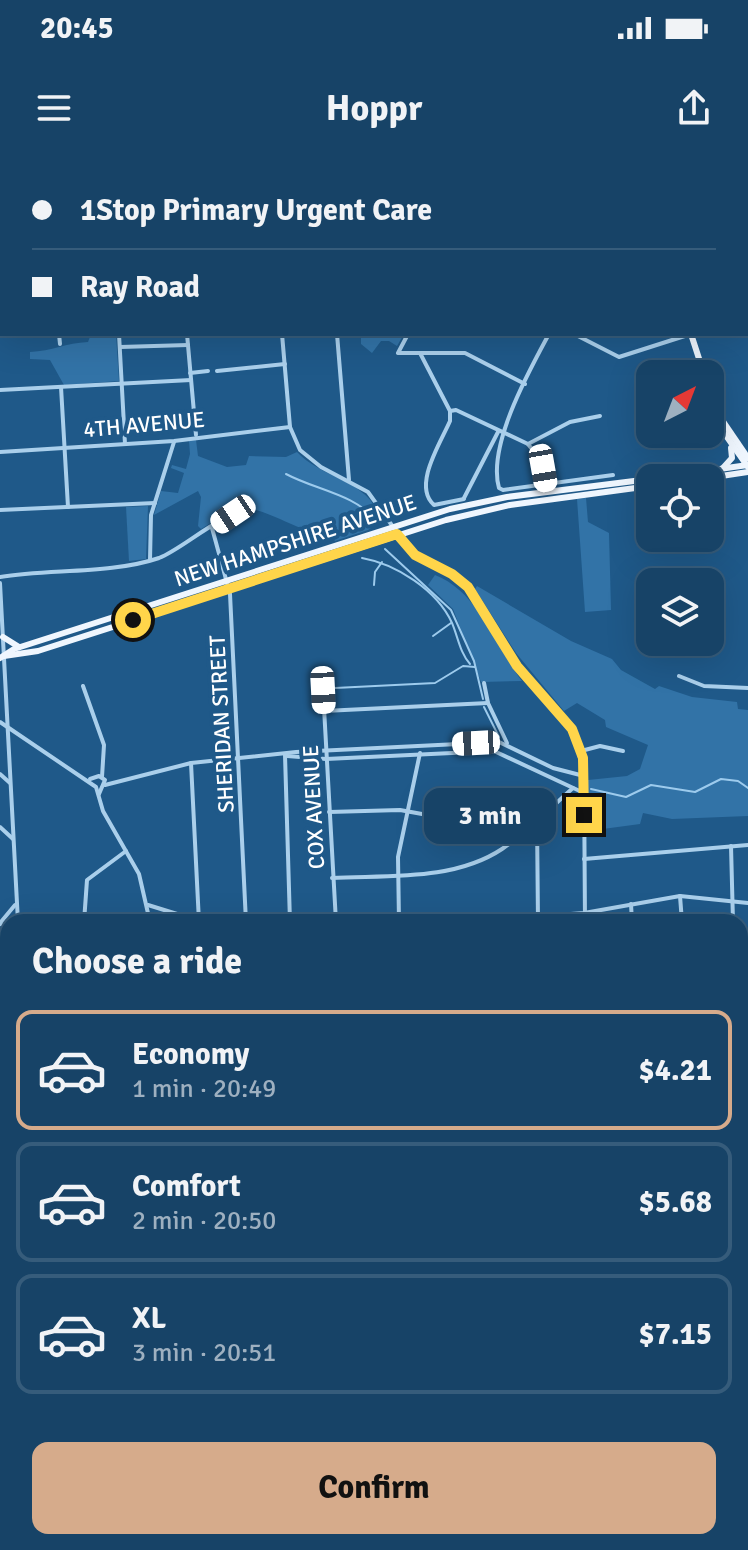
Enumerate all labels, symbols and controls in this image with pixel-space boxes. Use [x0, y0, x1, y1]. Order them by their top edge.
text: 20:45 [40, 10, 114, 47]
icon: menu [32, 86, 76, 130]
text: Hoppr [326, 86, 422, 131]
icon: share [672, 86, 716, 130]
text: 1Stop Primary Urgent Care [80, 192, 432, 229]
text: Ray Road [80, 269, 200, 306]
north arrow [636, 360, 724, 448]
map controls [636, 360, 724, 656]
street label: 4TH AVENUE [82, 406, 206, 443]
car [527, 442, 559, 494]
button: locate [636, 464, 724, 552]
street label: NEW HAMPSHIRE AVENUE [171, 489, 420, 592]
car [206, 491, 260, 537]
button: layers [636, 568, 724, 656]
route start [115, 602, 151, 638]
street label: SHERIDAN STREET [203, 634, 240, 813]
car [310, 665, 336, 715]
car [451, 730, 501, 756]
street label: COX AVENUE [297, 744, 330, 870]
callout: 3 min [424, 787, 556, 843]
route end [566, 797, 602, 833]
text: 3 min [459, 800, 521, 832]
text: Choose a ride [32, 939, 242, 984]
icon: car [36, 1034, 108, 1106]
text: Economy [132, 1036, 249, 1073]
text: $4.21 [639, 1052, 712, 1089]
text: 1 min · 20:49 [132, 1073, 276, 1105]
icon: car [36, 1166, 108, 1238]
text: Comfort [132, 1168, 241, 1205]
text: $5.68 [639, 1184, 712, 1221]
text: 2 min · 20:50 [132, 1205, 276, 1237]
icon: car [36, 1298, 108, 1370]
text: XL [132, 1300, 166, 1337]
text: $7.15 [639, 1316, 712, 1353]
text: 3 min · 20:51 [132, 1337, 276, 1369]
button: Confirm [32, 1442, 716, 1534]

